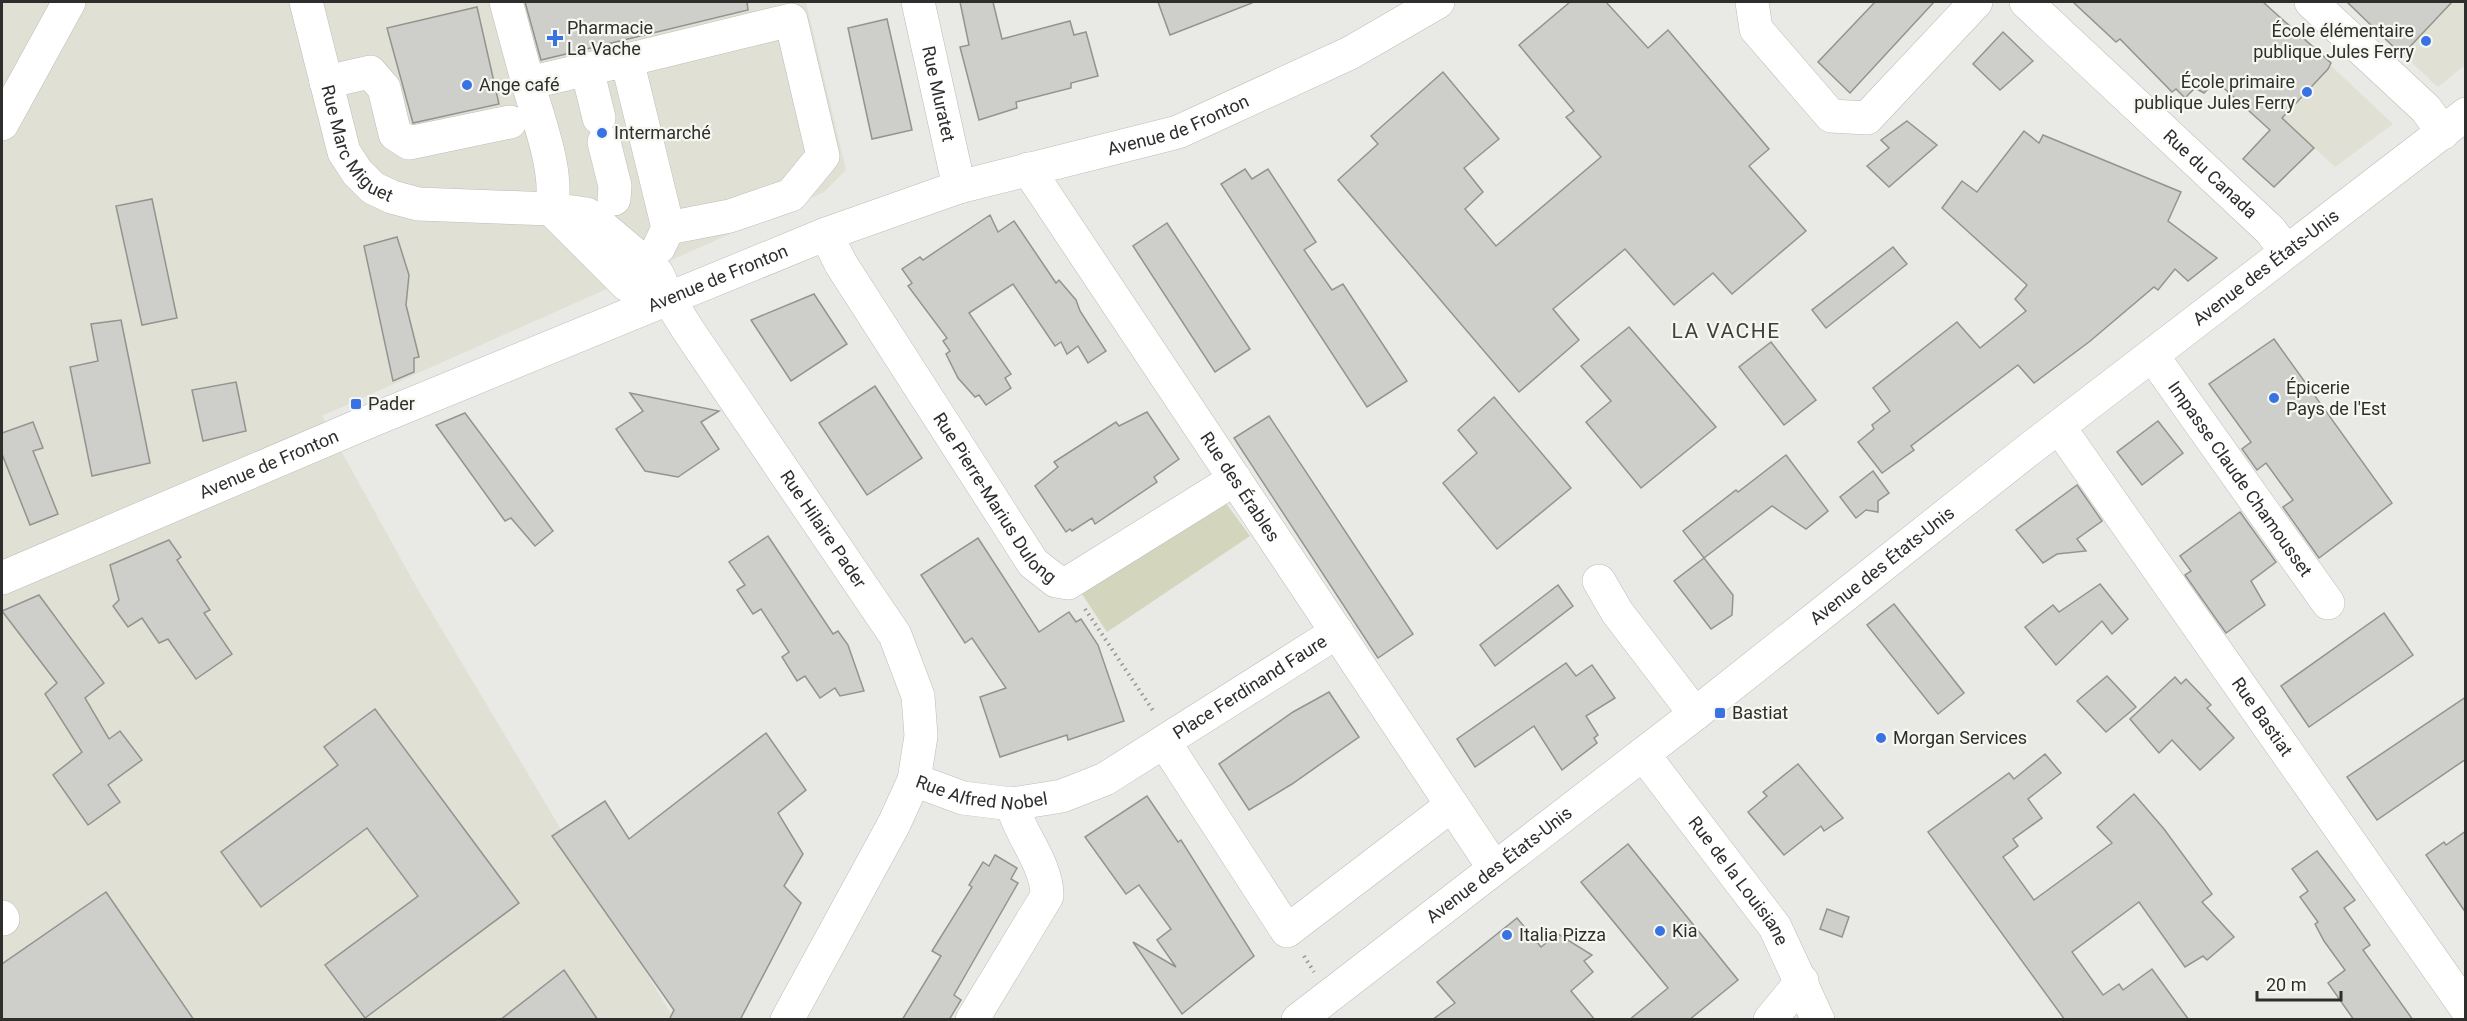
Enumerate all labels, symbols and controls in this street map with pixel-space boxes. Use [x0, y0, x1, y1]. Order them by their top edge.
place label: Pharmacie La Vache [567, 17, 653, 59]
place label: École élémentaire publique Jules Ferry [2253, 20, 2414, 62]
marker: Pharmacie La Vache [548, 31, 562, 45]
marker: École élémentaire publique Jules Ferry [2419, 34, 2433, 48]
street label: Rue Muratet [918, 44, 960, 144]
place label: École primaire publique Jules Ferry [2134, 71, 2295, 113]
place label: Ange café [479, 74, 560, 95]
marker: Ange café [460, 78, 474, 92]
street label: Rue Marc Miguet [317, 83, 397, 206]
marker: École primaire publique Jules Ferry [2300, 85, 2314, 99]
street label: Avenue de Fronton [1105, 90, 1252, 159]
place label: Intermarché [614, 122, 711, 143]
street label: Rue du Canada [2159, 125, 2262, 223]
marker: Intermarché [595, 126, 609, 140]
street label: Avenue des États-Unis [2189, 205, 2343, 330]
street label: Avenue de Fronton [645, 240, 791, 316]
district label: LA VACHE [1671, 319, 1781, 343]
street label: Impasse Claude Chamousset [2164, 377, 2317, 581]
place label: Épicerie Pays de l'Est [2286, 377, 2386, 419]
marker: Épicerie Pays de l'Est [2267, 391, 2281, 405]
place label: Pader [368, 393, 415, 414]
marker: Pader [349, 397, 363, 411]
street label: Rue Pierre-Marius Dulong [929, 409, 1061, 587]
street label: Avenue de Fronton [196, 425, 341, 503]
street label: Rue des Érables [1196, 428, 1284, 545]
street label: Rue Hilaire Pader [776, 466, 871, 592]
street label: Avenue des États-Unis [1805, 502, 1958, 629]
street label: Place Ferdinand Faure [1169, 630, 1330, 743]
street label: Rue Bastiat [2228, 673, 2297, 760]
place label: Bastiat [1732, 702, 1788, 723]
marker: Bastiat [1713, 706, 1727, 720]
place label: Morgan Services [1893, 727, 2027, 748]
marker: Morgan Services [1874, 731, 1888, 745]
street label: Rue Alfred Nobel [913, 771, 1049, 814]
street label: Avenue des États-Unis [1422, 802, 1576, 927]
street label: Rue de la Louisiane [1684, 812, 1793, 948]
place label: Kia [1672, 920, 1697, 941]
place label: Italia Pizza [1519, 924, 1606, 945]
marker: Kia [1653, 924, 1667, 938]
marker: Italia Pizza [1500, 928, 1514, 942]
scale bar [2257, 964, 2341, 1002]
text: 20 m [2266, 974, 2306, 995]

